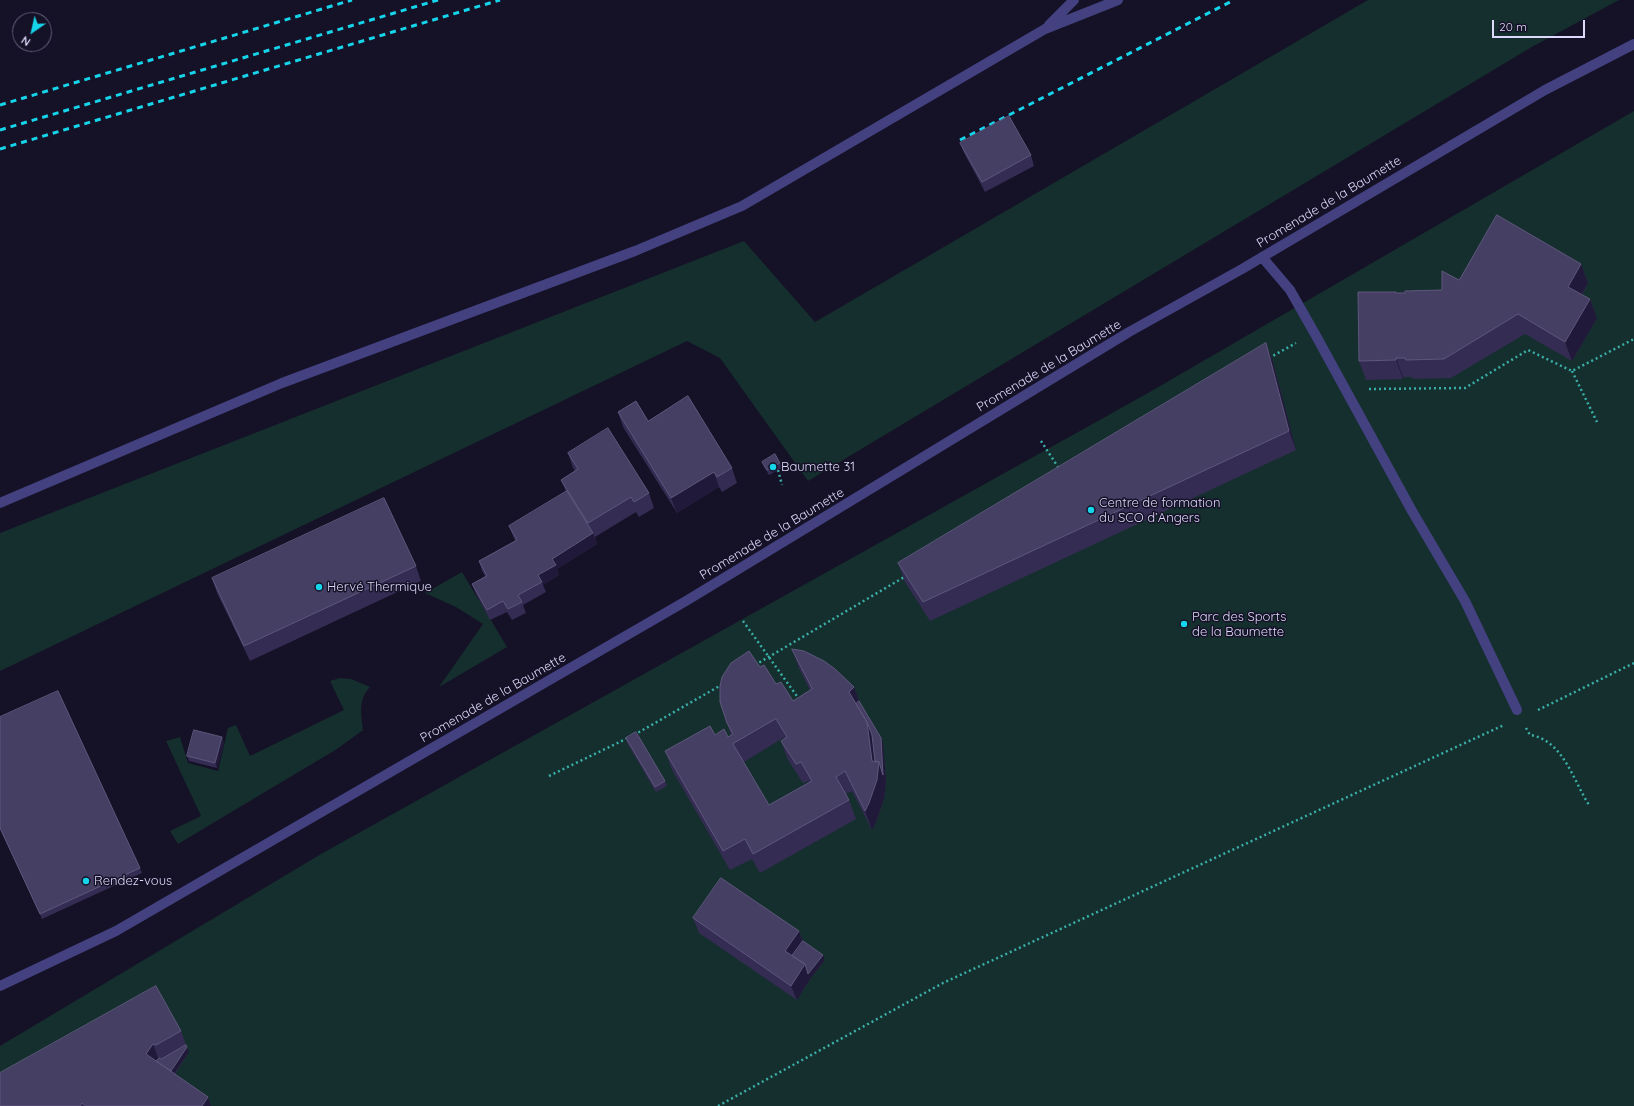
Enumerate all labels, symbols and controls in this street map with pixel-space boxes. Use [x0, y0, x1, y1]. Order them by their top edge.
north arrow [12, 12, 52, 52]
scale bar [1494, 12, 1587, 38]
text: 20 m [1499, 19, 1527, 34]
text: N [19, 33, 33, 49]
street label: Promenade de la Baumette [1254, 153, 1404, 251]
street label: Promenade de la Baumette [974, 317, 1124, 415]
place label: Baumette 31 [781, 459, 855, 475]
marker: Baumette 31 [768, 462, 778, 472]
street label: Promenade de la Baumette [697, 485, 847, 583]
place label: Centre de formation du SCO d’Angers [1099, 495, 1220, 526]
marker: Centre de formation du SCO d’Angers [1086, 505, 1096, 515]
place label: Hervé Thermique [327, 579, 432, 595]
marker: Hervé Thermique [314, 582, 324, 592]
place label: Parc des Sports de la Baumette [1192, 609, 1286, 640]
marker: Parc des Sports de la Baumette [1179, 619, 1189, 629]
street label: Promenade de la Baumette [417, 650, 569, 746]
place label: Rendez-vous [94, 873, 172, 889]
marker: Rendez-vous [81, 876, 91, 886]

